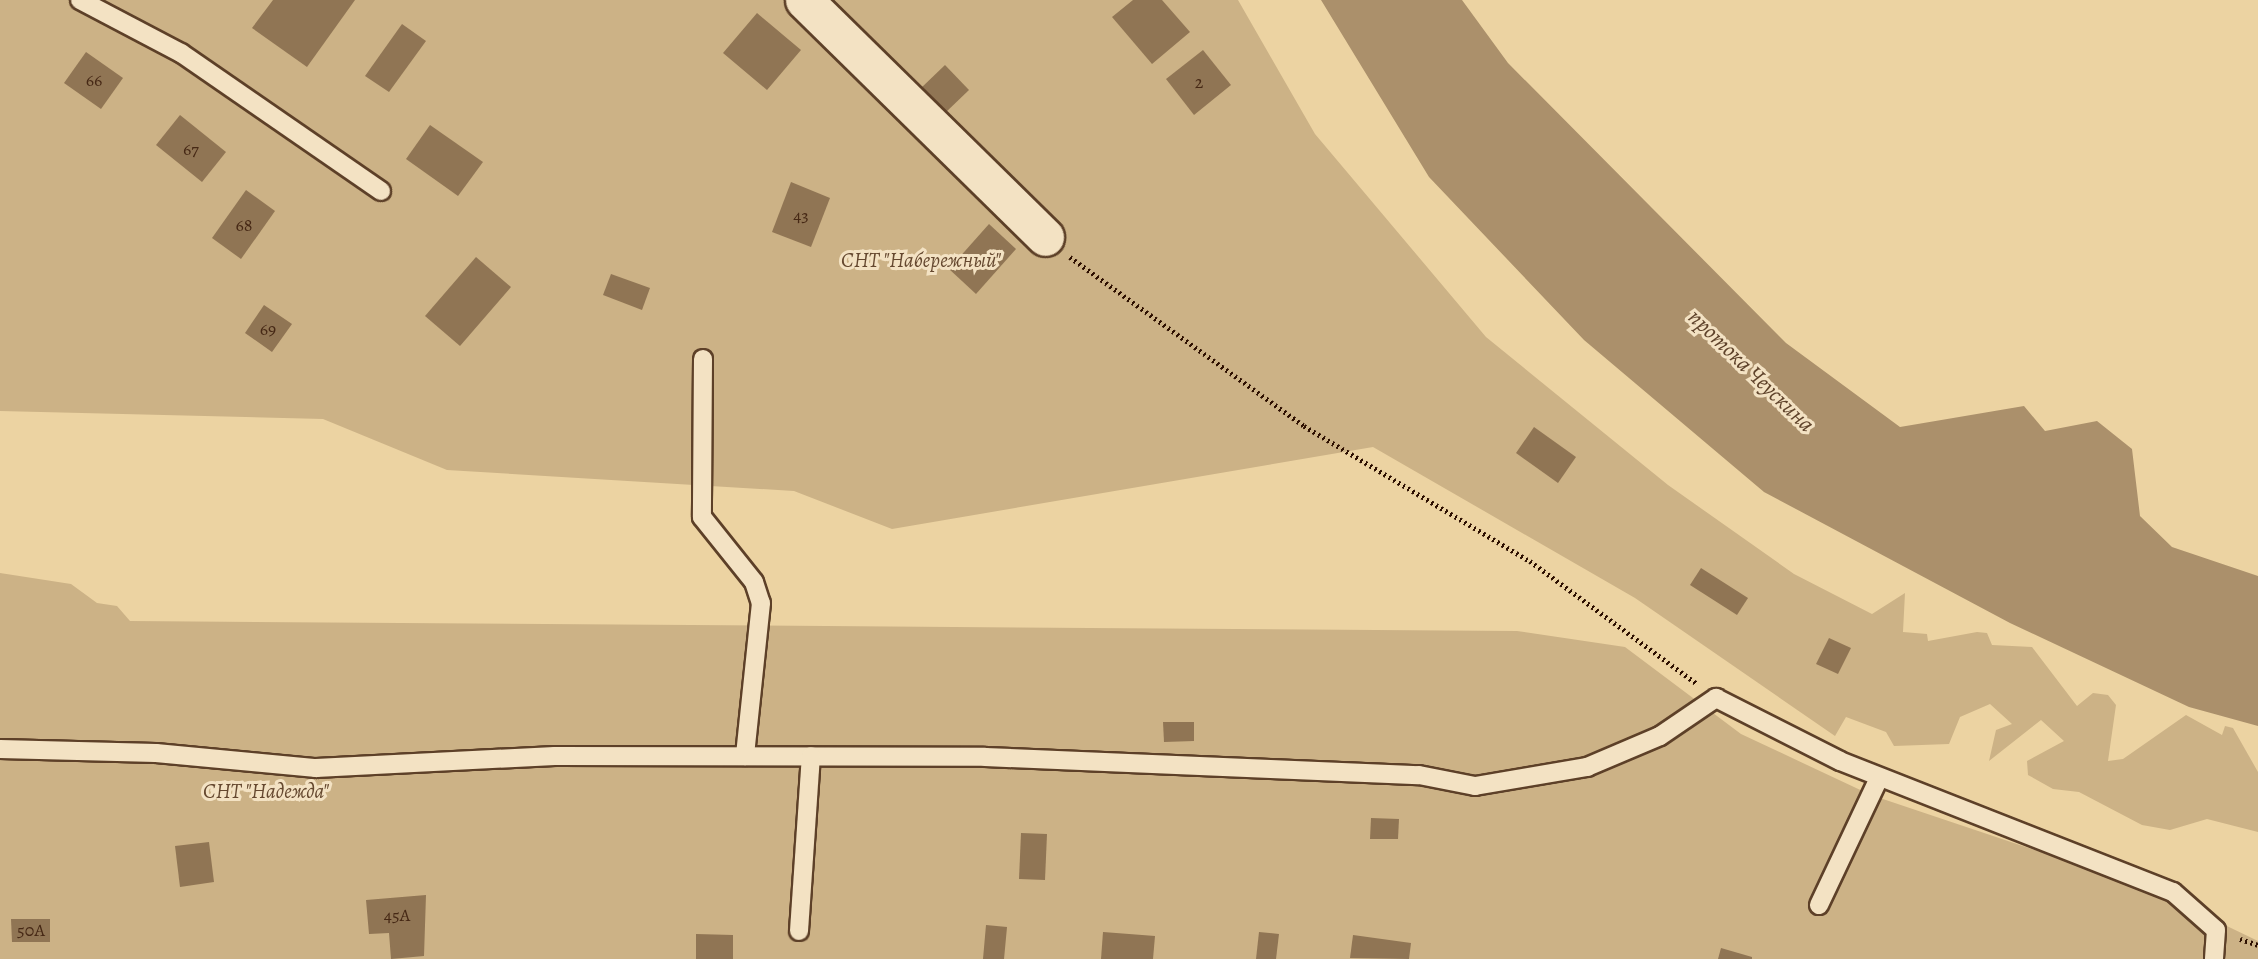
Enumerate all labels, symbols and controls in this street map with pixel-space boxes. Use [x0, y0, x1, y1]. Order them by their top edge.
house number: 66 [86, 69, 102, 91]
house number: 2 [1195, 71, 1203, 93]
house number: 67 [183, 138, 199, 160]
house number: 43 [793, 204, 809, 226]
house number: 68 [235, 214, 253, 236]
park label: СНТ "Набережный" [841, 247, 1001, 273]
water label: протока Чеускина [1682, 304, 1820, 438]
house number: 69 [260, 318, 276, 340]
park label: СНТ "Надежда" [203, 778, 329, 804]
house number: 45А [384, 904, 410, 926]
house number: 50А [17, 919, 45, 941]

